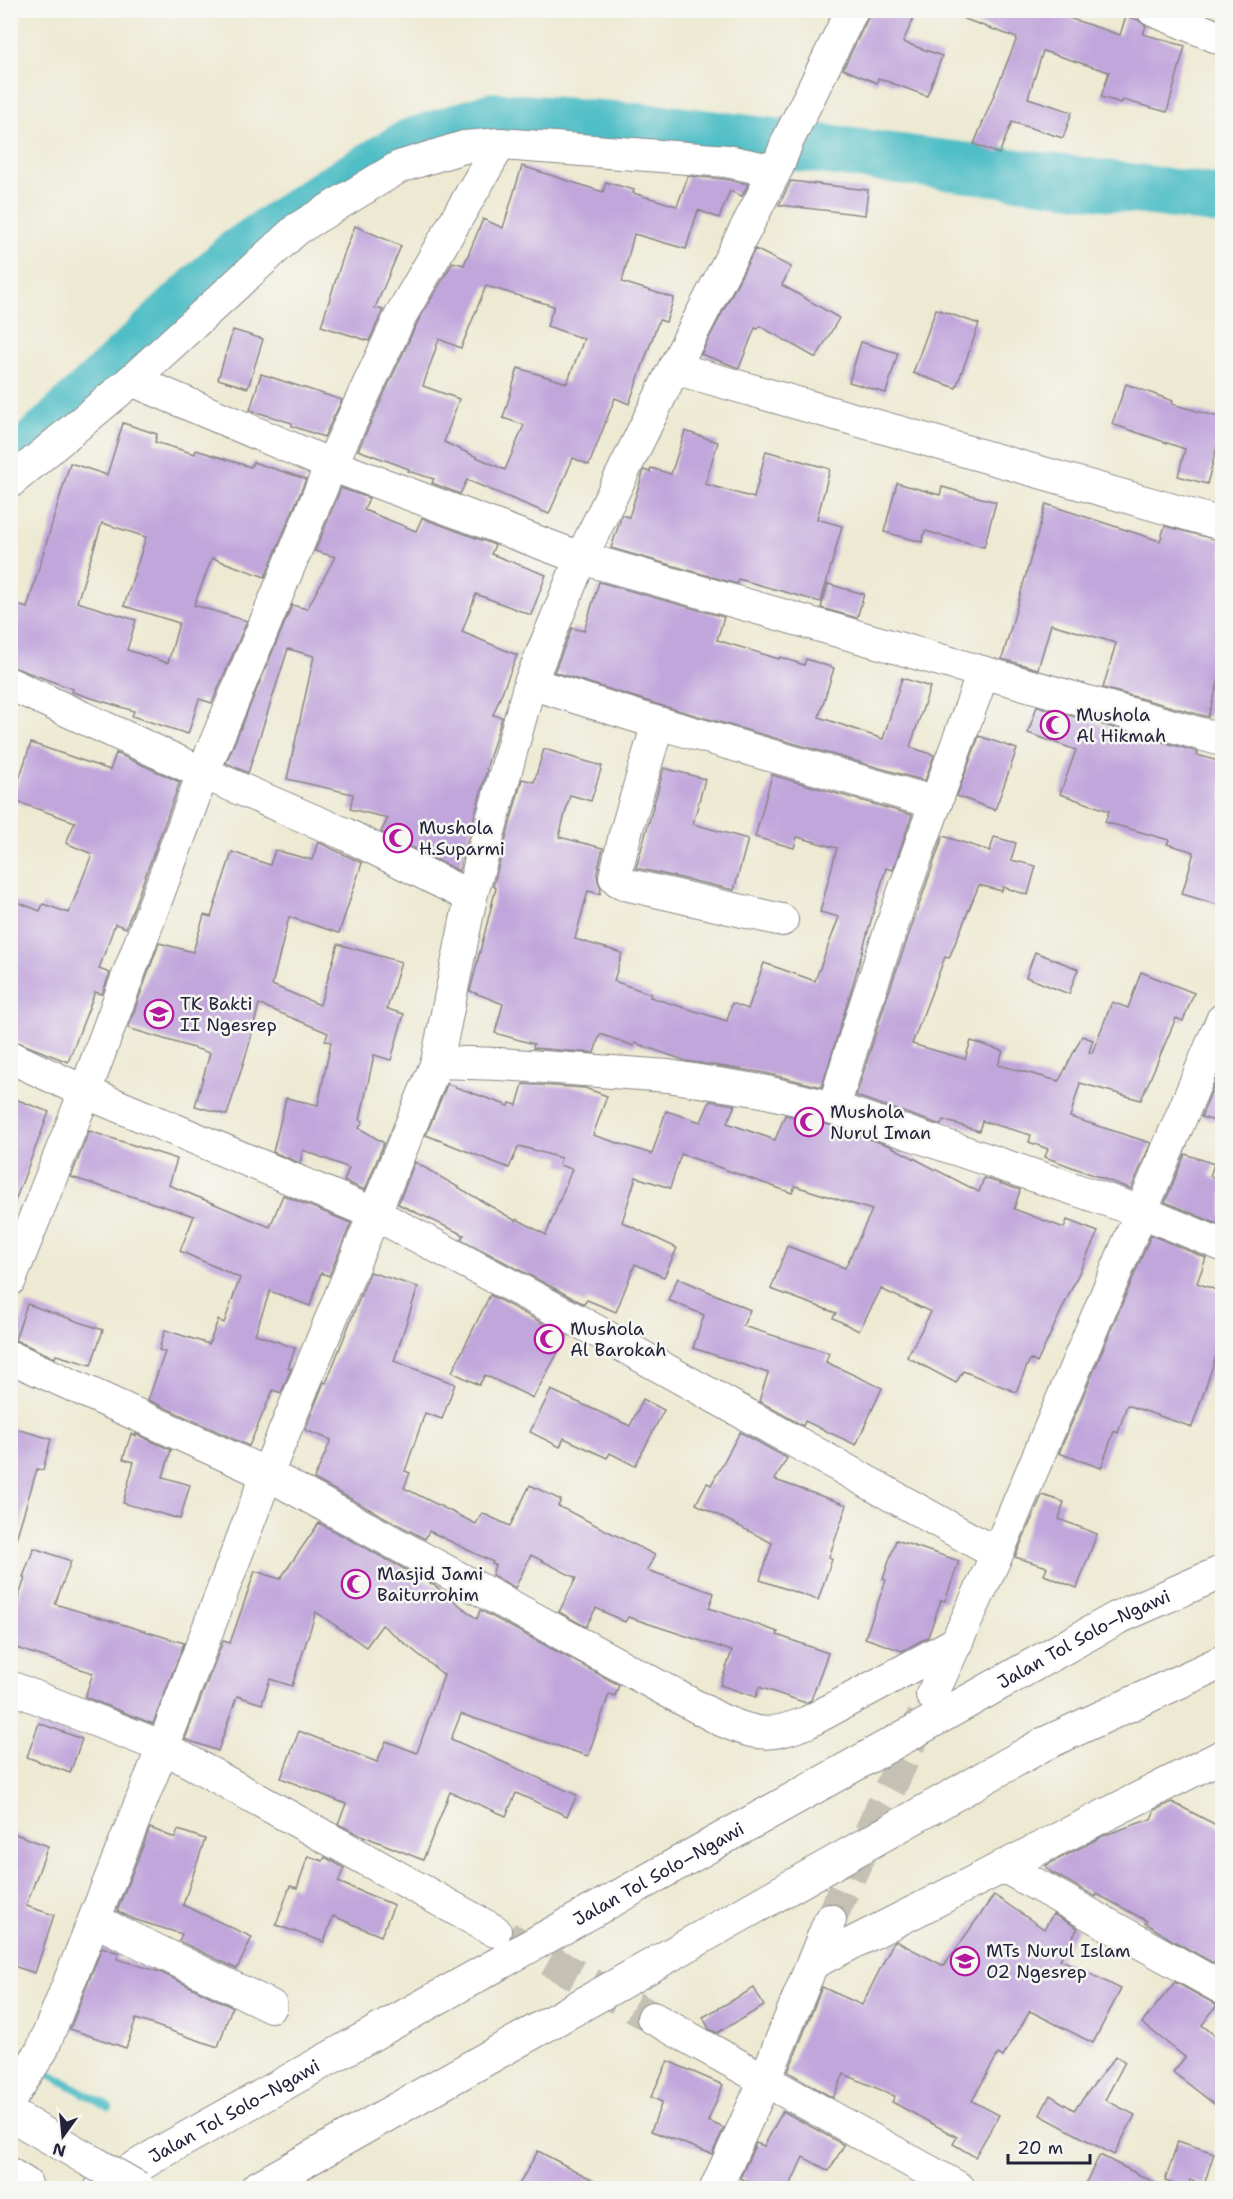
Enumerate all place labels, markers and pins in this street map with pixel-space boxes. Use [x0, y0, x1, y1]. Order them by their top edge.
place label: Mushola Al Hikmah [1076, 703, 1166, 748]
mosque icon: Mushola Al Hikmah [1039, 709, 1071, 741]
place label: Mushola H.Suparmi [419, 816, 505, 861]
mosque icon: Mushola H.Suparmi [382, 822, 414, 854]
place label: TK Bakti II Ngesrep [180, 992, 277, 1037]
school or university icon: TK Bakti II Ngesrep [143, 998, 175, 1030]
place label: Mushola Nurul Iman [830, 1100, 931, 1145]
mosque icon: Mushola Nurul Iman [793, 1106, 825, 1138]
place label: Mushola Al Barokah [570, 1317, 667, 1362]
mosque icon: Mushola Al Barokah [533, 1323, 565, 1355]
place label: Masjid Jami Baiturrohim [377, 1562, 483, 1607]
mosque icon: Masjid Jami Baiturrohim [340, 1568, 372, 1600]
place label: MTs Nurul Islam 02 Ngesrep [986, 1939, 1131, 1984]
school or university icon: MTs Nurul Islam 02 Ngesrep [949, 1945, 981, 1977]

